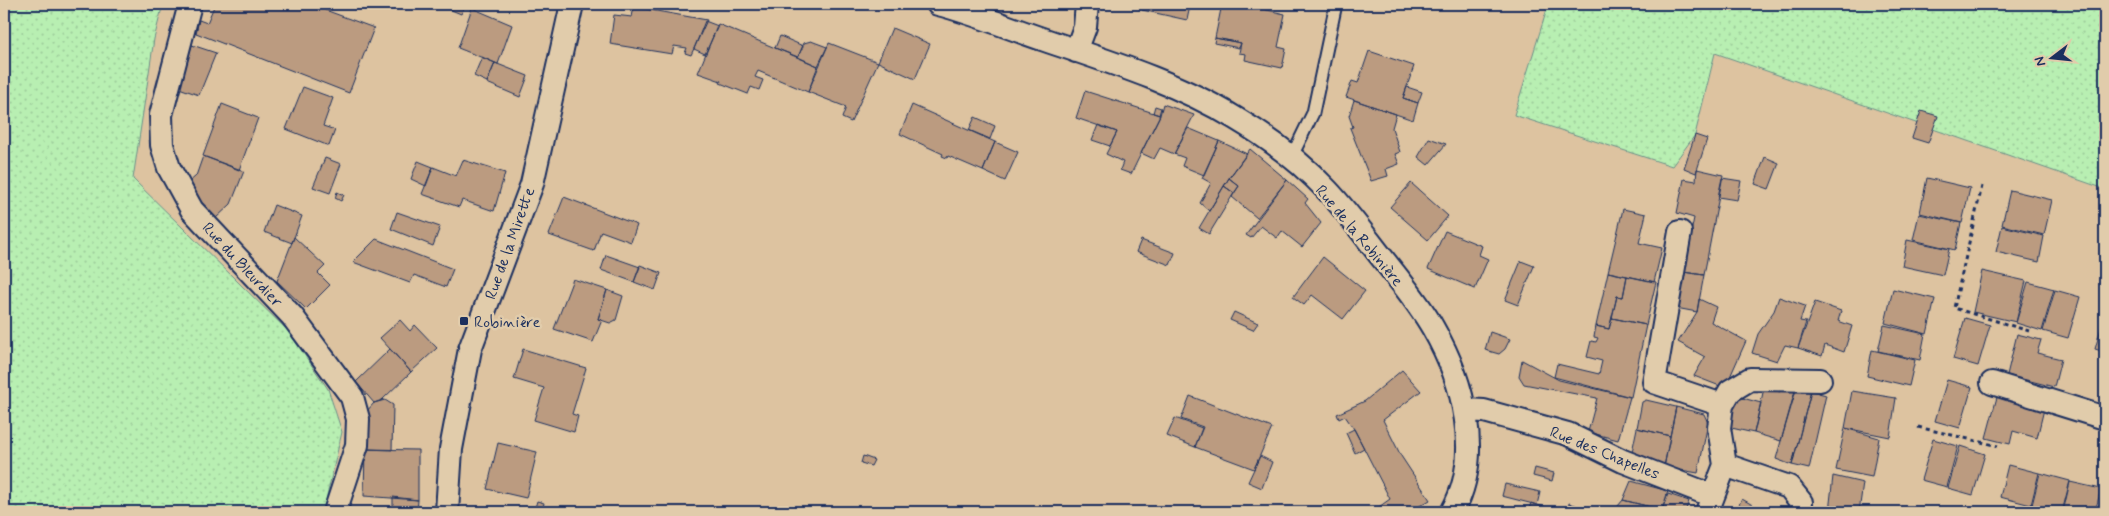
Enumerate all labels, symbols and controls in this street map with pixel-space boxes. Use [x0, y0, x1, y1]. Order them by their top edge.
north arrow [2026, 32, 2076, 82]
text: N [2031, 54, 2050, 68]
street label: Rue de la Robinière [1310, 181, 1408, 291]
street label: Rue de la Mirette [480, 184, 540, 302]
street label: Rue du Bleurdier [197, 218, 287, 312]
place label: Robinière [474, 312, 541, 333]
marker: Robinière [458, 315, 470, 327]
street label: Rue des Chapelles [1547, 422, 1662, 485]

